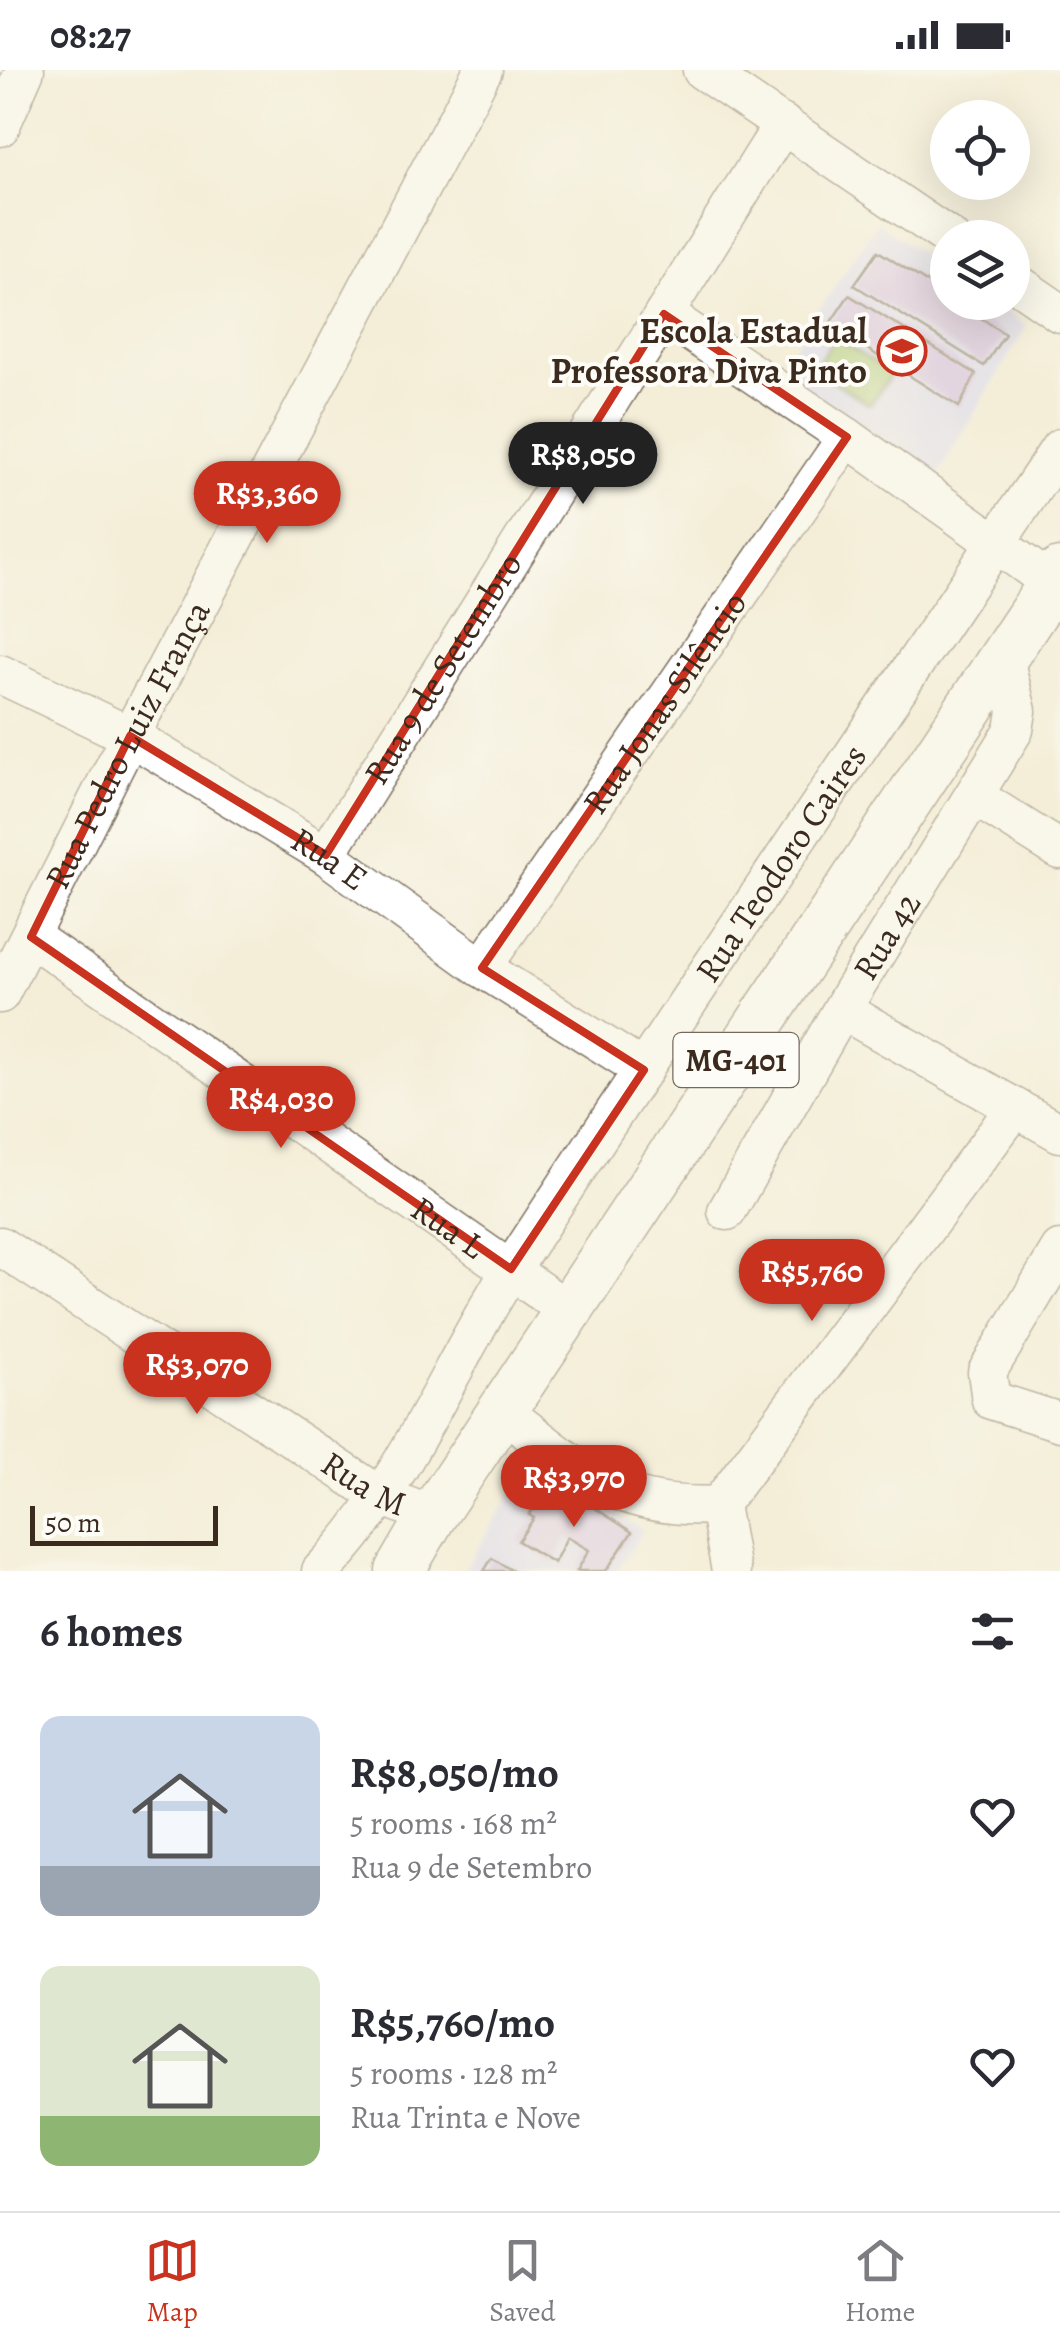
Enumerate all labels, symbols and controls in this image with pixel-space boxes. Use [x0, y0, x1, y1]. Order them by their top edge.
text: 08:27 [50, 9, 131, 61]
map controls [930, 100, 1030, 320]
button: locate [930, 100, 1030, 200]
button: layers [930, 220, 1030, 320]
place label: Escola Estadual Professora Diva Pinto [550, 307, 867, 395]
school or university icon: Escola Estadual Professora Diva Pinto [876, 325, 928, 377]
pin: R$8,050 [491, 422, 675, 507]
text: R$8,050 [530, 432, 636, 476]
pin: R$3,360 [175, 461, 359, 546]
text: R$3,360 [216, 471, 318, 515]
street label: Rua 9 de Setembro [352, 543, 533, 794]
street label: Rua Jonas Silêncio [571, 582, 758, 823]
street label: Rua Pedro Luiz França [33, 591, 222, 897]
street label: Rua Teodoro Caires [683, 735, 878, 992]
street label: Rua E [282, 815, 378, 902]
street label: Rua 42 [841, 883, 932, 989]
road number: MG-401 [674, 1033, 798, 1087]
pin: R$4,030 [189, 1066, 373, 1151]
text: R$4,030 [228, 1076, 334, 1120]
street label: Rua L [401, 1184, 495, 1270]
pin: R$5,760 [720, 1239, 904, 1324]
text: R$5,760 [761, 1249, 863, 1293]
pin: R$3,070 [105, 1332, 289, 1417]
text: R$3,070 [145, 1342, 249, 1386]
street label: Rua M [312, 1439, 414, 1527]
pin: R$3,970 [482, 1445, 666, 1530]
text: R$3,970 [523, 1455, 625, 1499]
scale bar [30, 1501, 218, 1546]
text: 50 m [45, 1504, 101, 1542]
text: 6 homes [40, 1603, 183, 1660]
icon: filters [965, 1604, 1020, 1659]
text: R$8,050/mo [350, 1744, 559, 1801]
icon: home [120, 1756, 240, 1876]
icon: heart [965, 1789, 1020, 1844]
text: 5 rooms · 168 m² [350, 1801, 557, 1845]
text: Rua 9 de Setembro [350, 1845, 592, 1889]
text: R$5,760/mo [350, 1994, 555, 2051]
icon: home [120, 2006, 240, 2126]
icon: heart [965, 2039, 1020, 2094]
text: 5 rooms · 128 m² [350, 2051, 558, 2095]
text: Rua Trinta e Nove [350, 2095, 581, 2139]
tab: Map [145, 2233, 200, 2331]
tab: Saved [489, 2233, 556, 2331]
tab: Home [845, 2233, 915, 2331]

